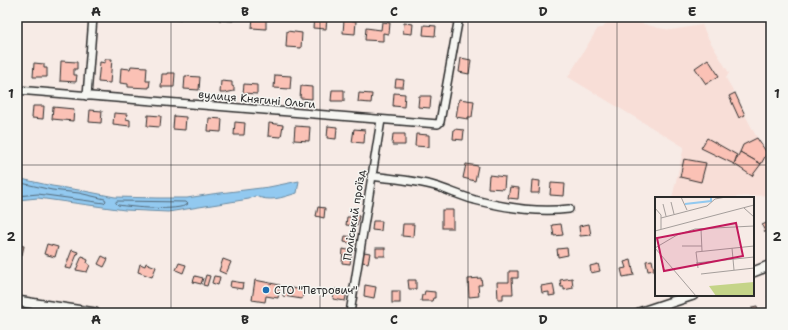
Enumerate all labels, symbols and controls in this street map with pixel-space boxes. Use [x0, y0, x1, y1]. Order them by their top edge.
text: A [91, 3, 101, 20]
text: B [241, 3, 249, 20]
text: C [390, 3, 398, 20]
text: D [538, 3, 548, 20]
text: E [688, 3, 697, 20]
text: 1 [8, 85, 14, 102]
text: 1 [774, 85, 780, 102]
street label: вулиця Княгині Ольги [198, 87, 316, 112]
street label: Поліський проїзд [340, 169, 369, 262]
inset map [655, 197, 754, 296]
text: 2 [6, 228, 16, 245]
text: 2 [772, 228, 782, 245]
place label: СТО "Петрович" [274, 283, 358, 298]
marker: СТО "Петрович" [261, 285, 271, 295]
text: A [91, 311, 101, 328]
text: B [241, 311, 249, 328]
text: C [390, 311, 398, 328]
text: D [538, 311, 548, 328]
text: E [688, 311, 697, 328]

